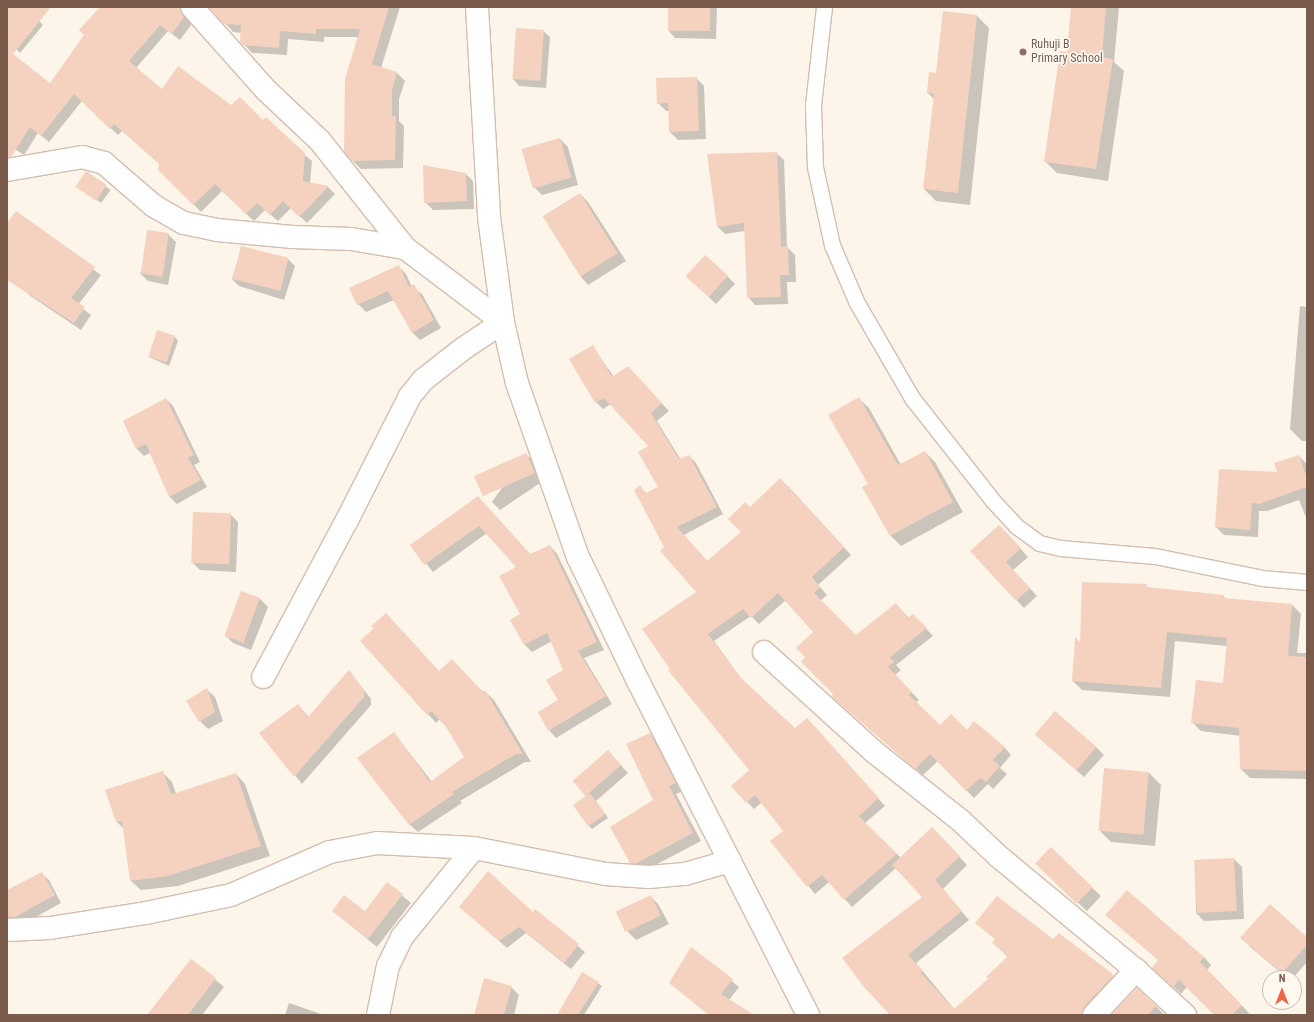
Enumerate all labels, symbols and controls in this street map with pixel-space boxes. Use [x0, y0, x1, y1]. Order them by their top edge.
place label: Ruhuji B Primary School [1031, 38, 1103, 66]
marker: Ruhuji B Primary School [1018, 47, 1028, 57]
north arrow [1262, 970, 1302, 1010]
text: N [1279, 972, 1285, 985]

